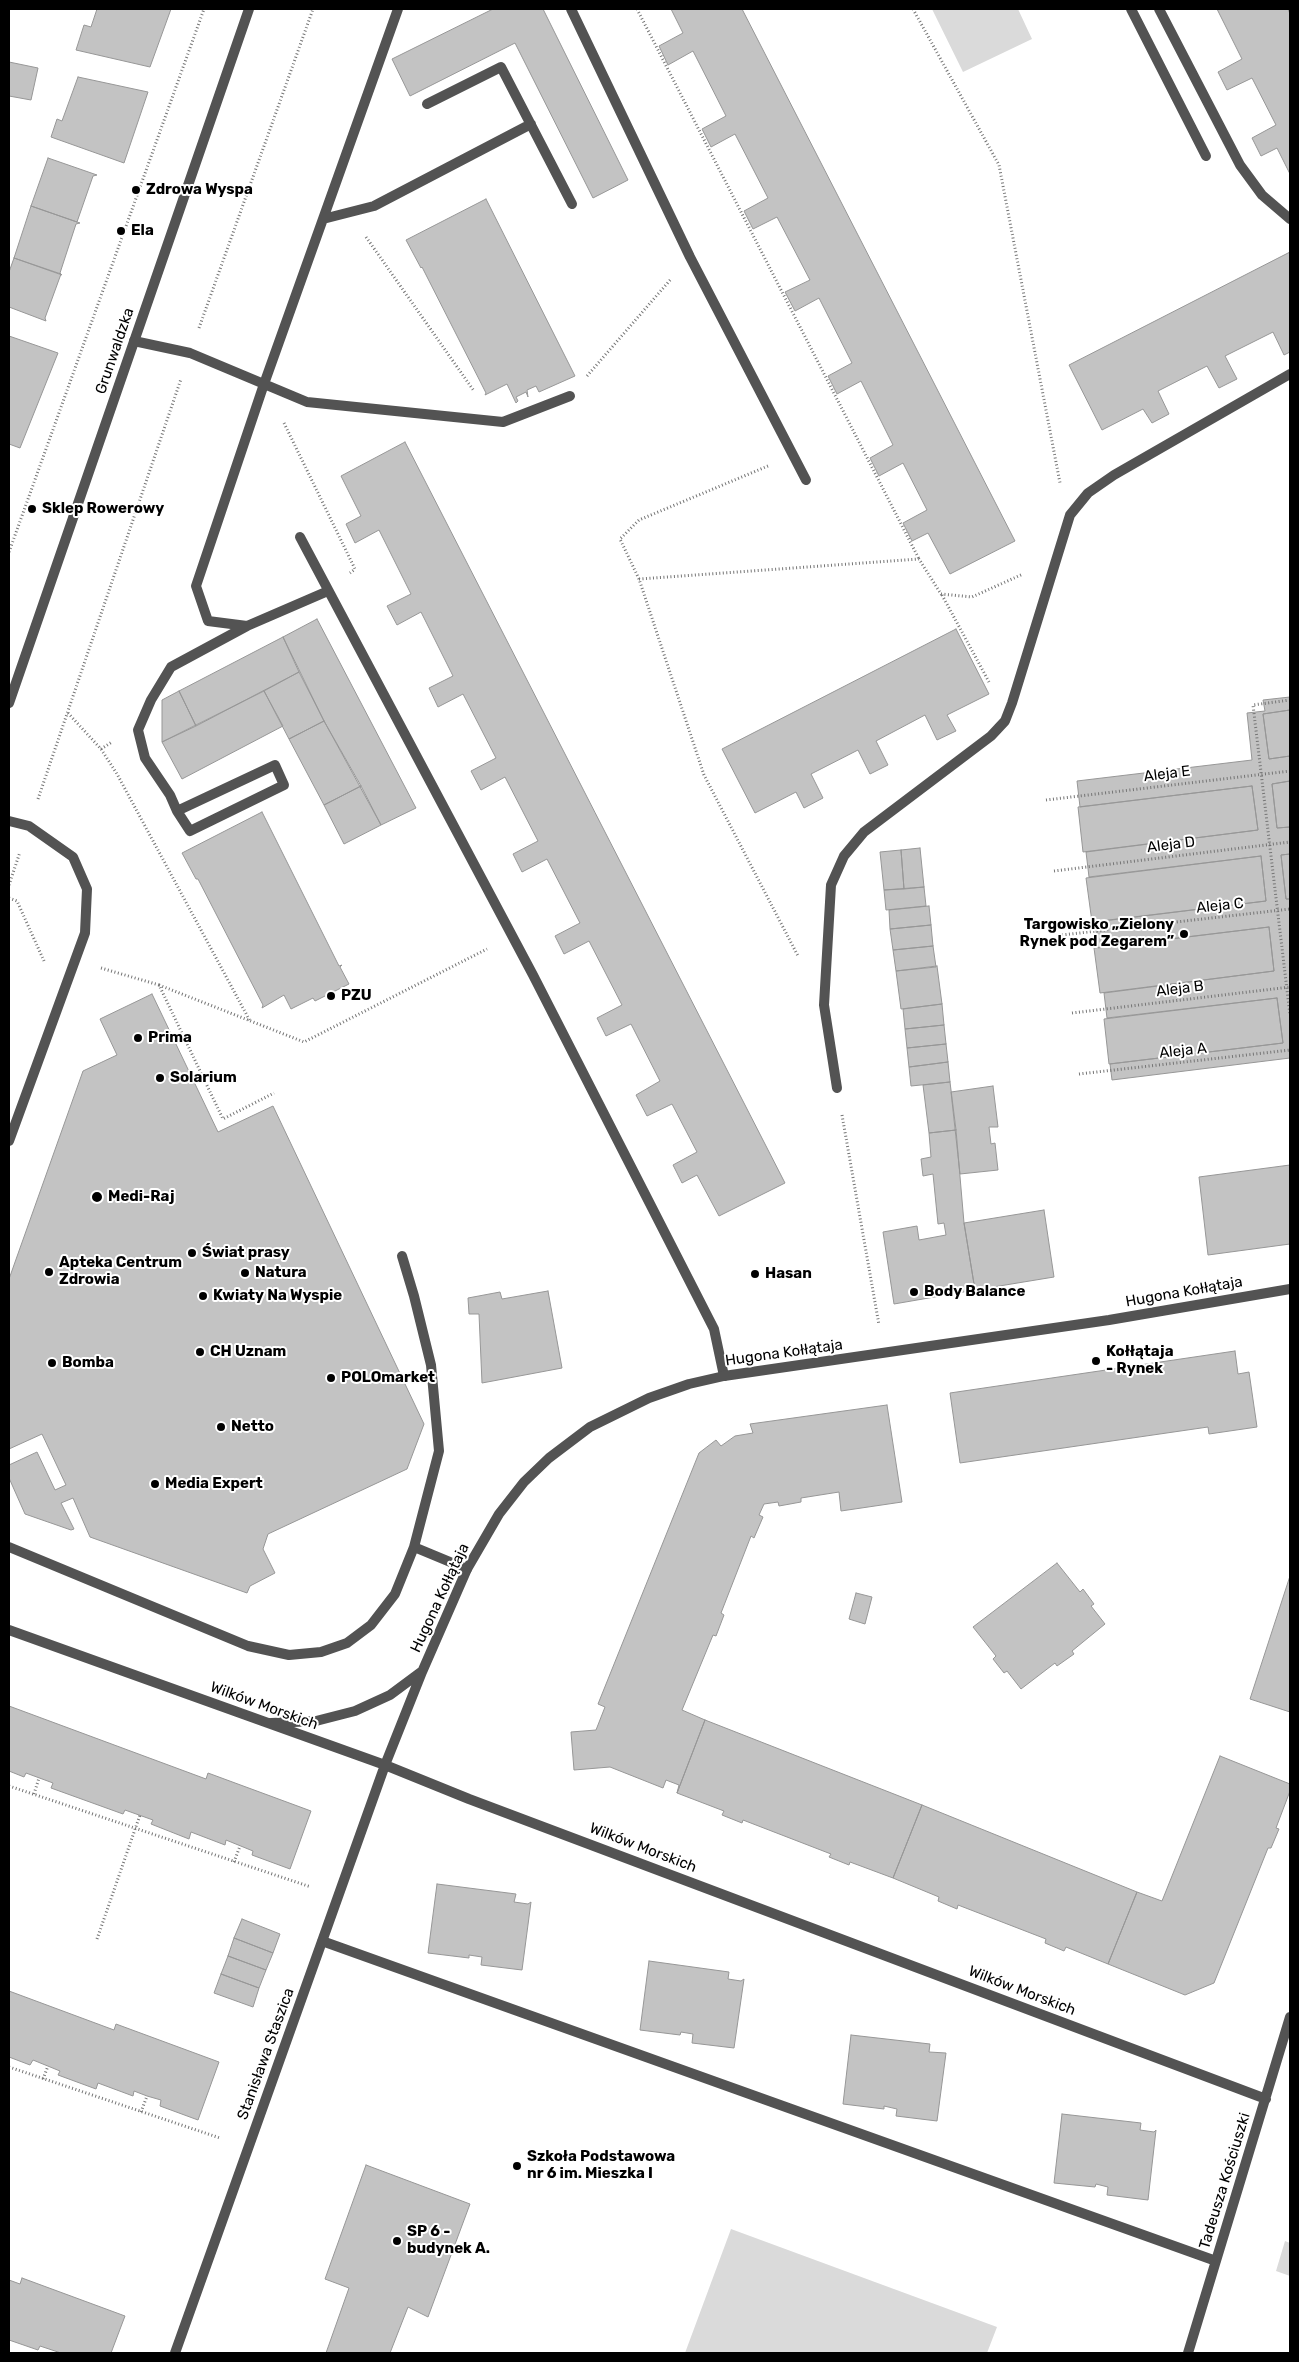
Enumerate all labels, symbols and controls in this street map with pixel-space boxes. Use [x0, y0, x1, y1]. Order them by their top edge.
place label: Zdrowa Wyspa [146, 181, 253, 199]
marker: Zdrowa Wyspa [130, 184, 142, 196]
place label: Ela [131, 222, 154, 240]
marker: Ela [115, 225, 127, 237]
street label: Grunwaldzka [92, 305, 138, 397]
place label: Sklep Rowerowy [42, 500, 164, 518]
marker: Sklep Rowerowy [26, 503, 38, 515]
street label: Aleja E [1143, 762, 1191, 786]
street label: Aleja D [1146, 833, 1196, 857]
street label: Aleja C [1195, 895, 1245, 917]
place label: Targowisko „Zielony Rynek pod Zegarem” [1020, 916, 1174, 951]
marker: Targowisko „Zielony Rynek pod Zegarem” [1178, 928, 1190, 940]
street label: Aleja B [1155, 977, 1205, 1001]
place label: PZU [341, 987, 372, 1005]
marker: PZU [325, 990, 337, 1002]
place label: Prima [148, 1029, 192, 1047]
marker: Prima [132, 1032, 144, 1044]
street label: Aleja A [1158, 1040, 1208, 1062]
place label: Solarium [170, 1069, 237, 1087]
marker: Solarium [154, 1072, 166, 1084]
place label: Medi-Raj [108, 1188, 174, 1206]
marker: Medi-Raj [90, 1190, 104, 1204]
place label: Świat prasy [202, 1244, 290, 1262]
marker: Świat prasy [186, 1247, 198, 1259]
place label: Apteka Centrum Zdrowia [59, 1254, 182, 1289]
place label: Natura [255, 1264, 307, 1282]
place label: Hasan [765, 1265, 812, 1283]
marker: Apteka Centrum Zdrowia [43, 1266, 55, 1278]
marker: Natura [239, 1267, 251, 1279]
marker: Hasan [749, 1268, 761, 1280]
street label: Hugona Kołłątaja [1124, 1273, 1244, 1311]
place label: Body Balance [924, 1283, 1025, 1301]
marker: Body Balance [908, 1286, 920, 1298]
place label: Kwiaty Na Wyspie [213, 1287, 342, 1305]
marker: Kwiaty Na Wyspie [197, 1290, 209, 1302]
street label: Hugona Kołłątaja [724, 1336, 844, 1370]
place label: CH Uznam [210, 1343, 286, 1361]
place label: Kołłątaja - Rynek [1106, 1343, 1173, 1378]
marker: CH Uznam [194, 1346, 206, 1358]
place label: Bomba [62, 1354, 114, 1372]
marker: Kołłątaja - Rynek [1090, 1355, 1102, 1367]
marker: Bomba [46, 1357, 58, 1369]
place label: POLOmarket [341, 1369, 435, 1387]
marker: POLOmarket [325, 1372, 337, 1384]
place label: Netto [231, 1418, 274, 1436]
marker: Netto [215, 1421, 227, 1433]
place label: Media Expert [165, 1475, 263, 1493]
marker: Media Expert [149, 1478, 161, 1490]
street label: Hugona Kołłątaja [407, 1541, 473, 1655]
street label: Wilków Morskich [208, 1678, 320, 1734]
street label: Wilków Morskich [587, 1819, 699, 1877]
street label: Wilków Morskich [966, 1962, 1078, 2020]
street label: Stanisława Staszica [234, 1986, 298, 2122]
street label: Tadeusza Kościuszki [1196, 2111, 1254, 2251]
place label: Szkoła Podstawowa nr 6 im. Mieszka I [527, 2148, 675, 2183]
marker: Szkoła Podstawowa nr 6 im. Mieszka I [511, 2160, 523, 2172]
place label: SP 6 - budynek A. [407, 2223, 490, 2258]
marker: SP 6 - budynek A. [391, 2235, 403, 2247]

